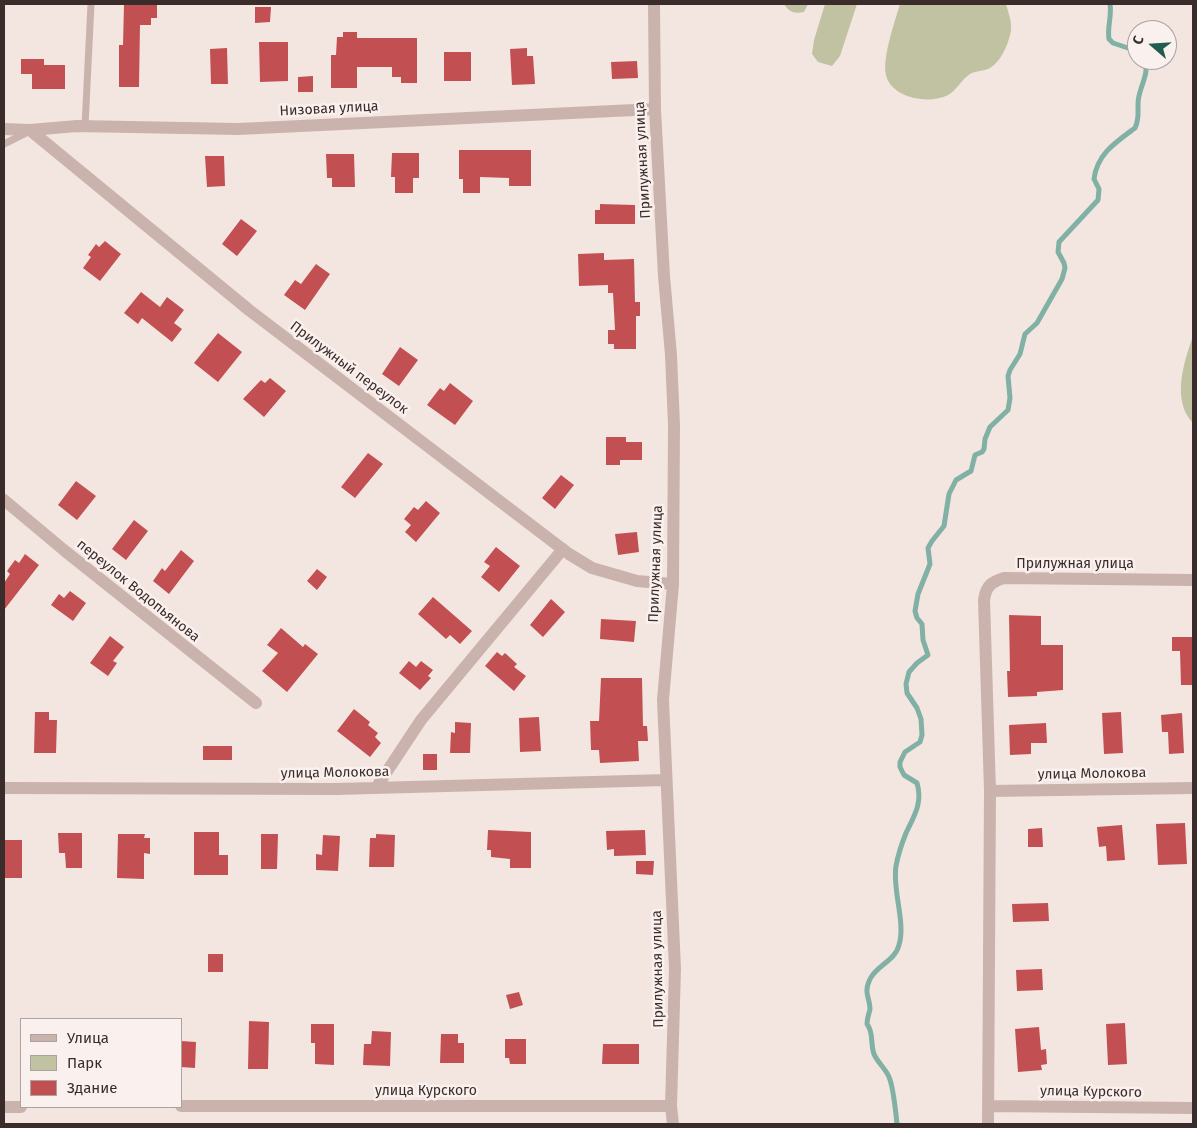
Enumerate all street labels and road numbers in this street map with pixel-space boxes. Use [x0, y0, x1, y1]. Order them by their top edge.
street label: Низовая улица [279, 98, 379, 120]
street label: Прилужная улица [632, 101, 654, 219]
street label: Прилужный переулок [286, 318, 412, 418]
street label: Прилужная улица [646, 505, 666, 623]
street label: переулок Водопьянова [73, 536, 203, 646]
street label: Прилужная улица [1016, 556, 1134, 572]
street label: улица Молокова [281, 764, 389, 782]
street label: улица Молокова [1038, 765, 1146, 783]
street label: Прилужная улица [649, 910, 667, 1028]
street label: улица Курского [375, 1083, 477, 1099]
street label: улица Курского [1040, 1083, 1142, 1101]

